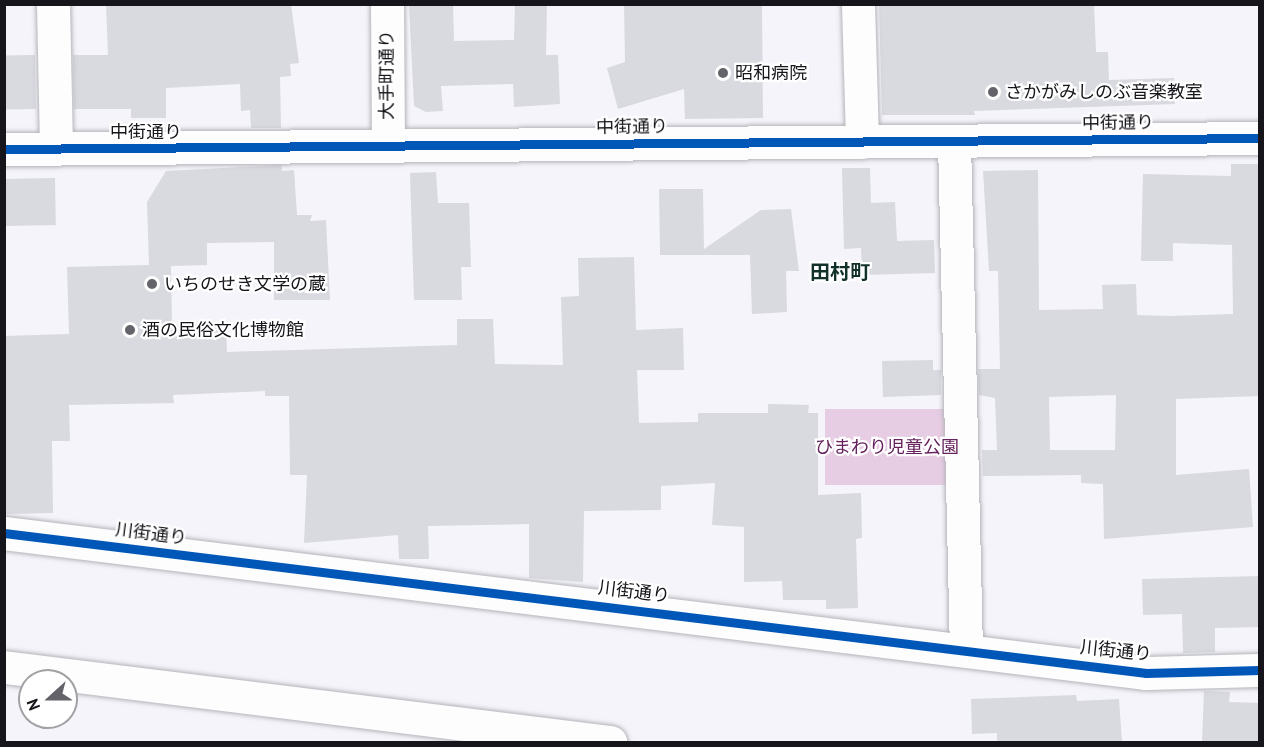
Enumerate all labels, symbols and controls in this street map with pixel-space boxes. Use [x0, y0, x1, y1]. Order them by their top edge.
street label: 大手町通り [376, 30, 398, 120]
place label: 昭和病院 [735, 62, 807, 84]
marker: 昭和病院 [716, 66, 730, 80]
place label: さかがみしのぶ音楽教室 [1005, 81, 1203, 103]
marker: さかがみしのぶ音楽教室 [986, 85, 1000, 99]
street label: 中街通り [1082, 112, 1154, 134]
street label: 中街通り [596, 116, 668, 138]
street label: 中街通り [110, 121, 182, 143]
district label: 田村町 [810, 260, 870, 284]
place label: いちのせき文学の蔵 [164, 273, 326, 295]
marker: いちのせき文学の蔵 [145, 277, 159, 291]
place label: 酒の民俗文化博物館 [142, 319, 304, 341]
marker: 酒の民俗文化博物館 [123, 323, 137, 337]
park label: ひまわり児童公園 [815, 436, 959, 458]
street label: 川街通り [114, 519, 188, 549]
street label: 川街通り [597, 577, 671, 607]
street label: 川街通り [1079, 636, 1153, 666]
north arrow [18, 669, 78, 729]
text: N [22, 696, 44, 713]

